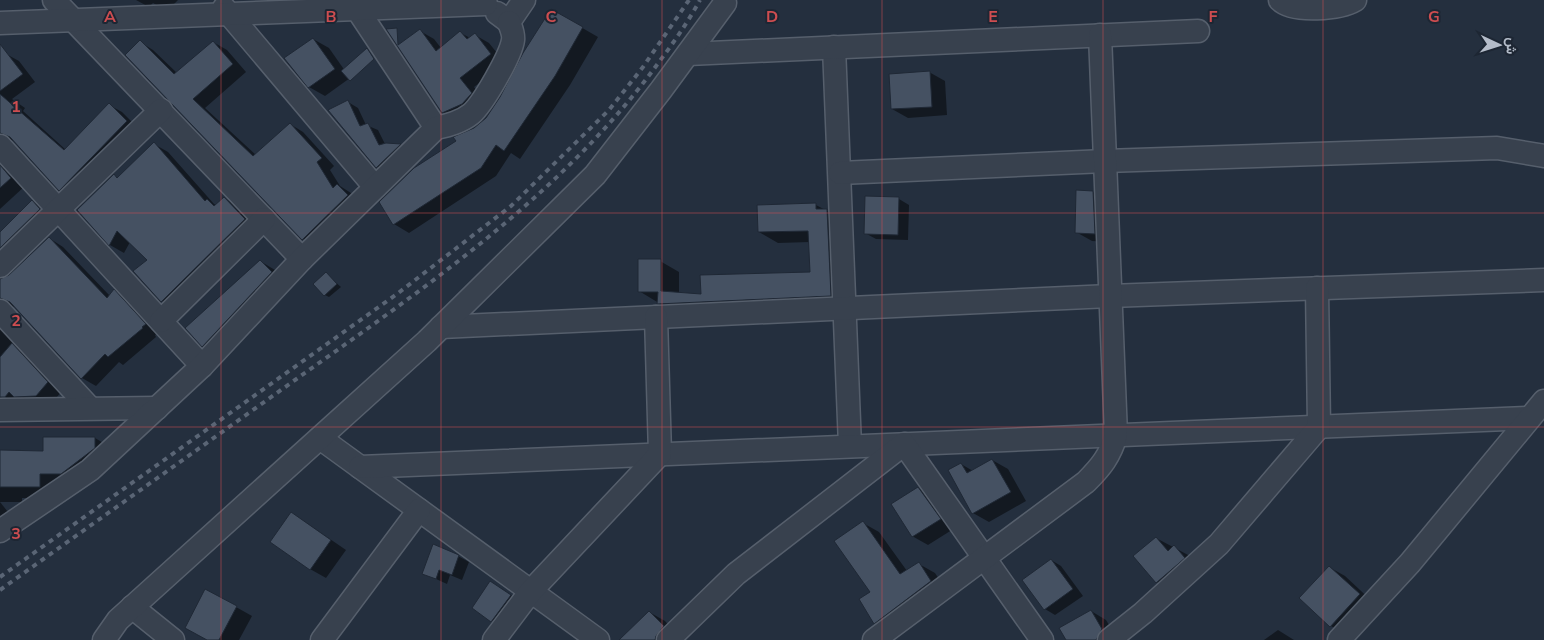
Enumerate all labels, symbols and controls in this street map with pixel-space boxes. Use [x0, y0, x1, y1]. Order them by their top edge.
text: A [104, 6, 116, 28]
text: B [325, 6, 337, 28]
text: C [546, 6, 557, 28]
text: D [766, 6, 778, 28]
text: E [988, 6, 998, 28]
text: F [1209, 6, 1218, 28]
text: G [1428, 6, 1440, 28]
north arrow [1474, 20, 1524, 70]
text: ش [1501, 37, 1522, 55]
text: 1 [11, 96, 21, 118]
text: 2 [11, 310, 21, 332]
text: 3 [11, 523, 21, 545]

